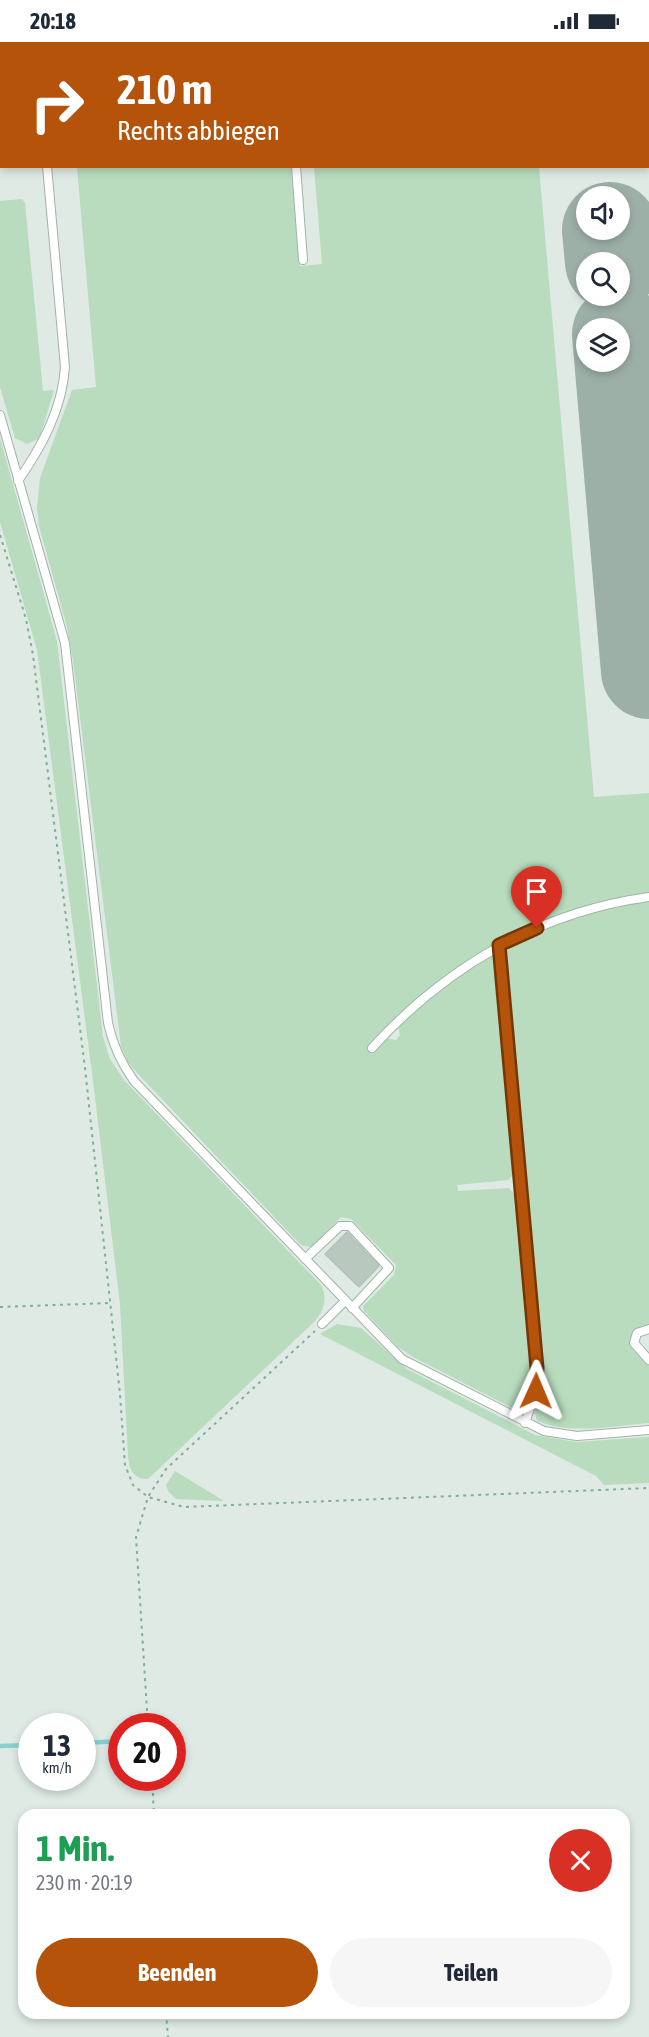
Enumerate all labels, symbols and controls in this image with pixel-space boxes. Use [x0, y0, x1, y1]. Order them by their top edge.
text: 20:18 [30, 8, 76, 34]
text: 210 m [117, 65, 212, 113]
icon: right [18, 66, 96, 144]
text: Rechts abbiegen [117, 115, 280, 146]
map controls [576, 186, 630, 372]
button: sound [576, 186, 630, 240]
button: search [576, 252, 630, 306]
button: layers [576, 318, 630, 372]
pin [511, 866, 562, 928]
icon: arrive [520, 875, 553, 908]
position arrow [504, 1359, 568, 1423]
speed limit sign: 20 [108, 1713, 186, 1791]
text: 13 [43, 1728, 71, 1762]
text: km/h [42, 1759, 72, 1776]
text: 1 Min. [36, 1827, 114, 1869]
button: close [549, 1829, 612, 1892]
text: 230 m · 20:19 [36, 1871, 133, 1894]
button: Beenden [36, 1938, 318, 2007]
button: Teilen [330, 1938, 612, 2007]

